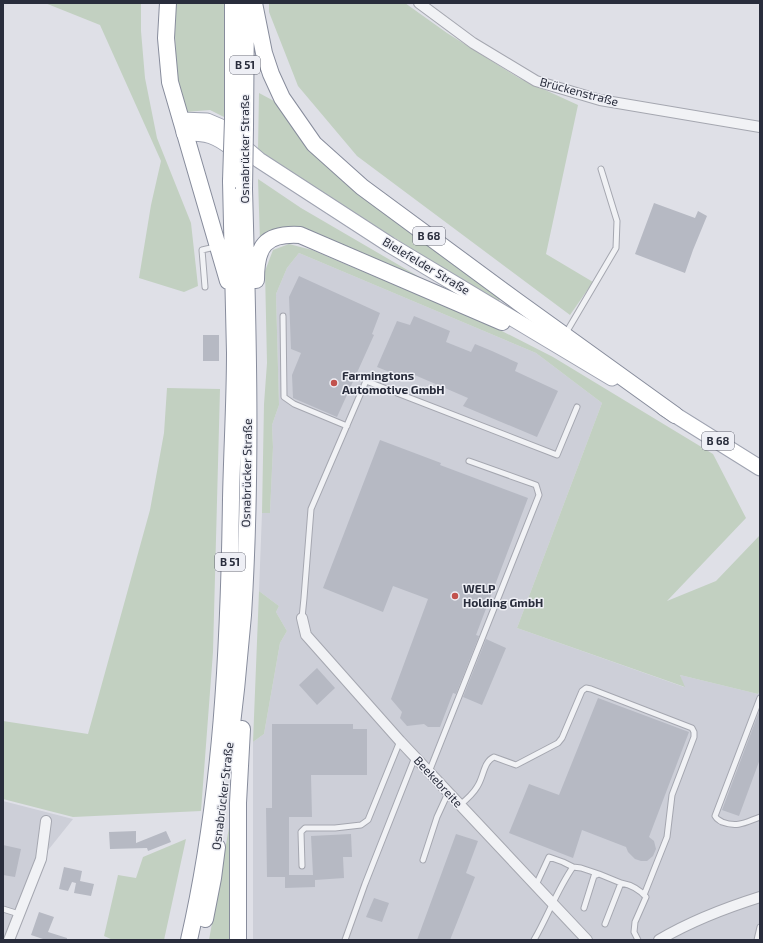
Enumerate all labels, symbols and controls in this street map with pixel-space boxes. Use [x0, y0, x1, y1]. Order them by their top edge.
road number: B 51 [230, 56, 260, 74]
street label: Brückenstraße [538, 74, 620, 108]
street label: Osnabrücker Straße [237, 95, 251, 203]
road number: B 68 [413, 227, 445, 245]
street label: Bielefelder Straße [380, 234, 473, 297]
place label: Farmingtons Automotive GmbH [342, 368, 445, 396]
marker: Farmingtons Automotive GmbH [329, 378, 339, 388]
street label: Osnabrücker Straße [238, 418, 254, 528]
road number: B 68 [702, 432, 734, 450]
road number: B 51 [215, 553, 245, 571]
place label: WELP Holding GmbH [463, 581, 543, 609]
marker: WELP Holding GmbH [450, 591, 460, 601]
street label: Osnabrücker Straße [208, 741, 236, 851]
street label: Beekebreite [412, 753, 466, 810]

